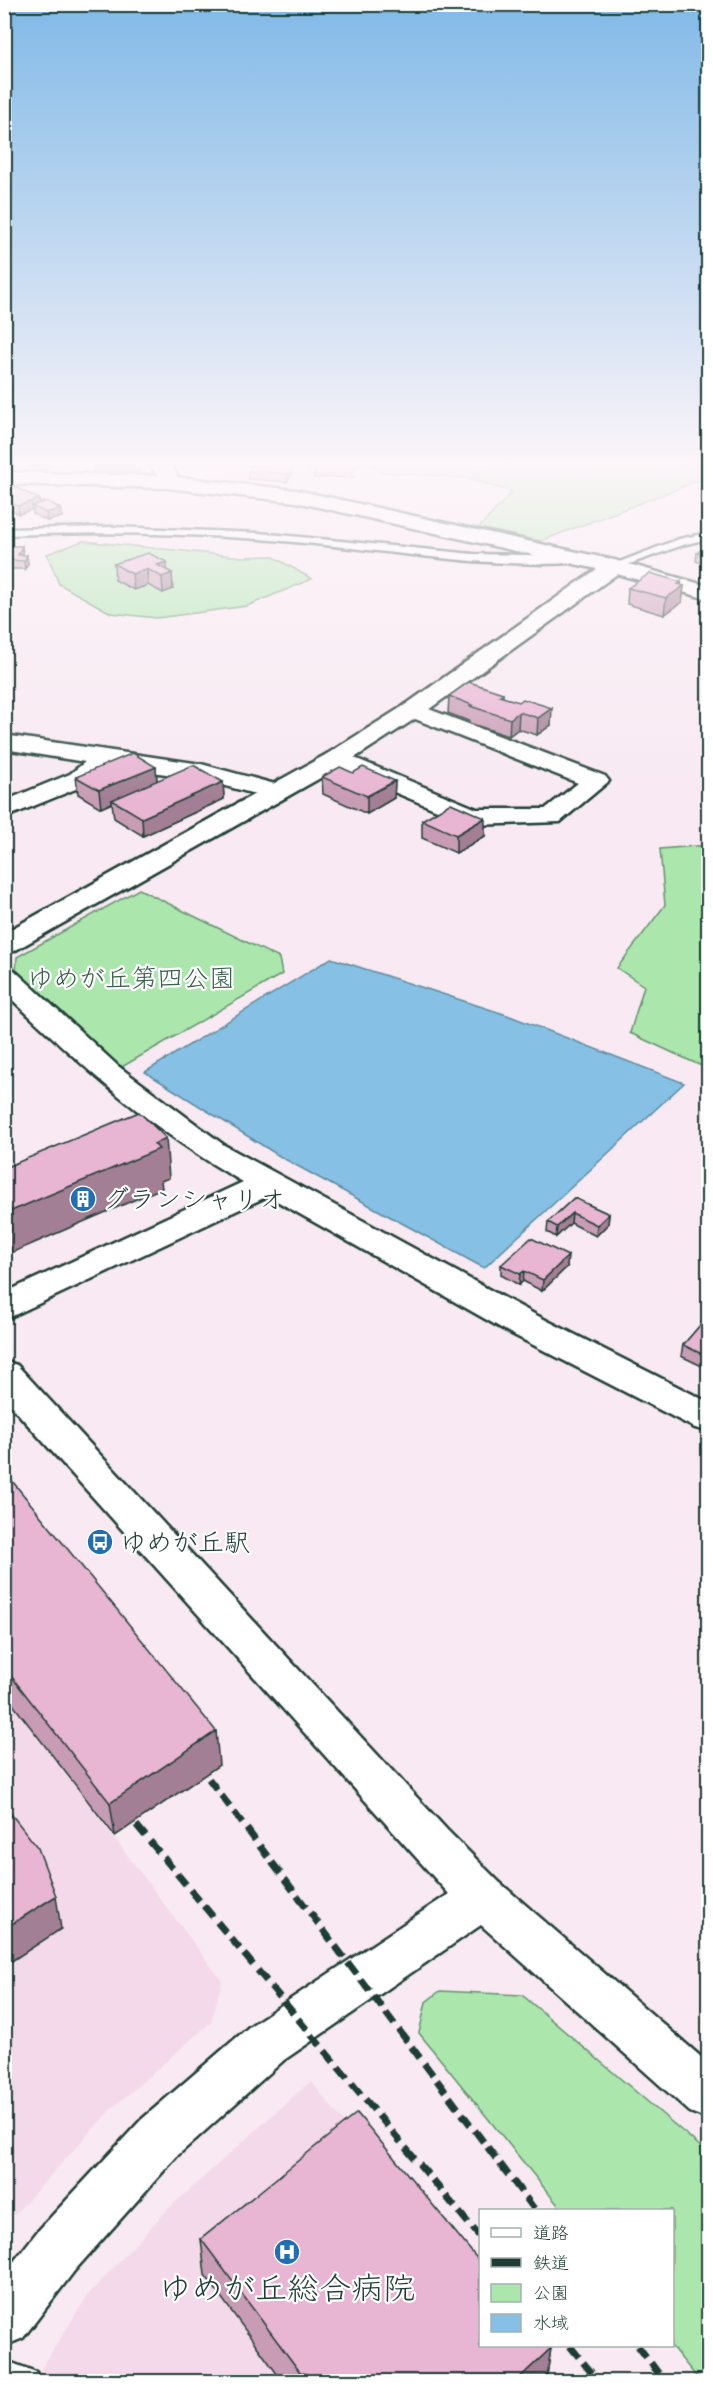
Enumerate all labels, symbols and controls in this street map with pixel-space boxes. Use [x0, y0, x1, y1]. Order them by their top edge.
park label: ゆめが丘第四公園 [27, 962, 235, 995]
place label: グランシャリオ [103, 1183, 285, 1216]
building icon: グランシャリオ [68, 1184, 98, 1214]
place label: ゆめが丘駅 [120, 1526, 250, 1559]
bus stop icon: ゆめが丘駅 [85, 1527, 115, 1557]
legend [479, 2209, 674, 2347]
text: 道路 [533, 2222, 569, 2244]
hospital icon: ゆめが丘総合病院 [272, 2237, 302, 2267]
text: 鉄道 [533, 2252, 569, 2274]
place label: ゆめが丘総合病院 [159, 2268, 415, 2309]
text: 公園 [533, 2282, 569, 2304]
text: 水域 [533, 2312, 569, 2334]

